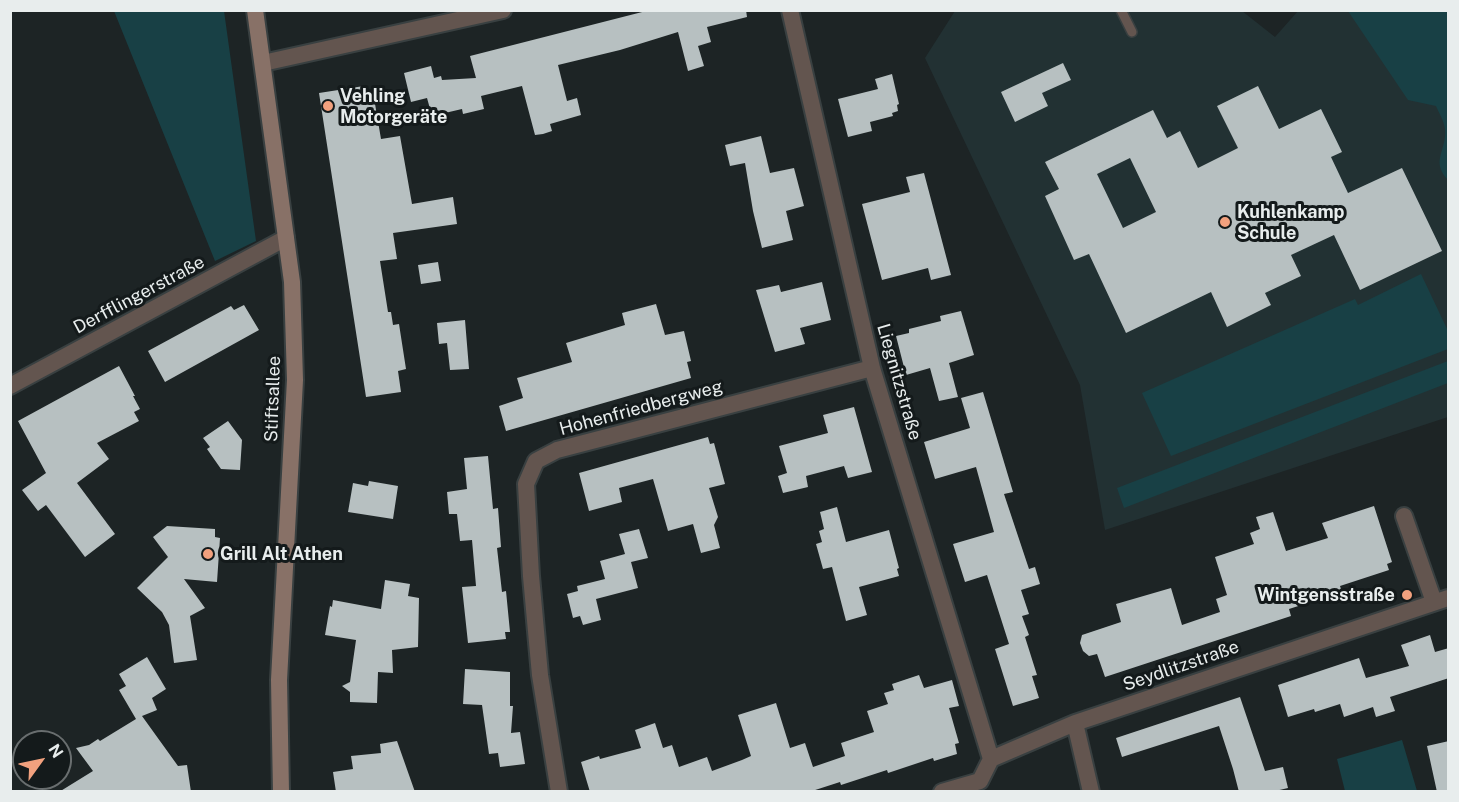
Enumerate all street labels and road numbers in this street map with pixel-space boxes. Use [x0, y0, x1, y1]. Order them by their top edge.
street label: Derfflingerstraße [70, 251, 208, 339]
street label: Liegnitzstraße [872, 321, 926, 443]
street label: Stiftsallee [261, 355, 285, 443]
street label: Hohenfriedbergweg [557, 376, 725, 440]
street label: Seydlitzstraße [1120, 636, 1242, 696]

